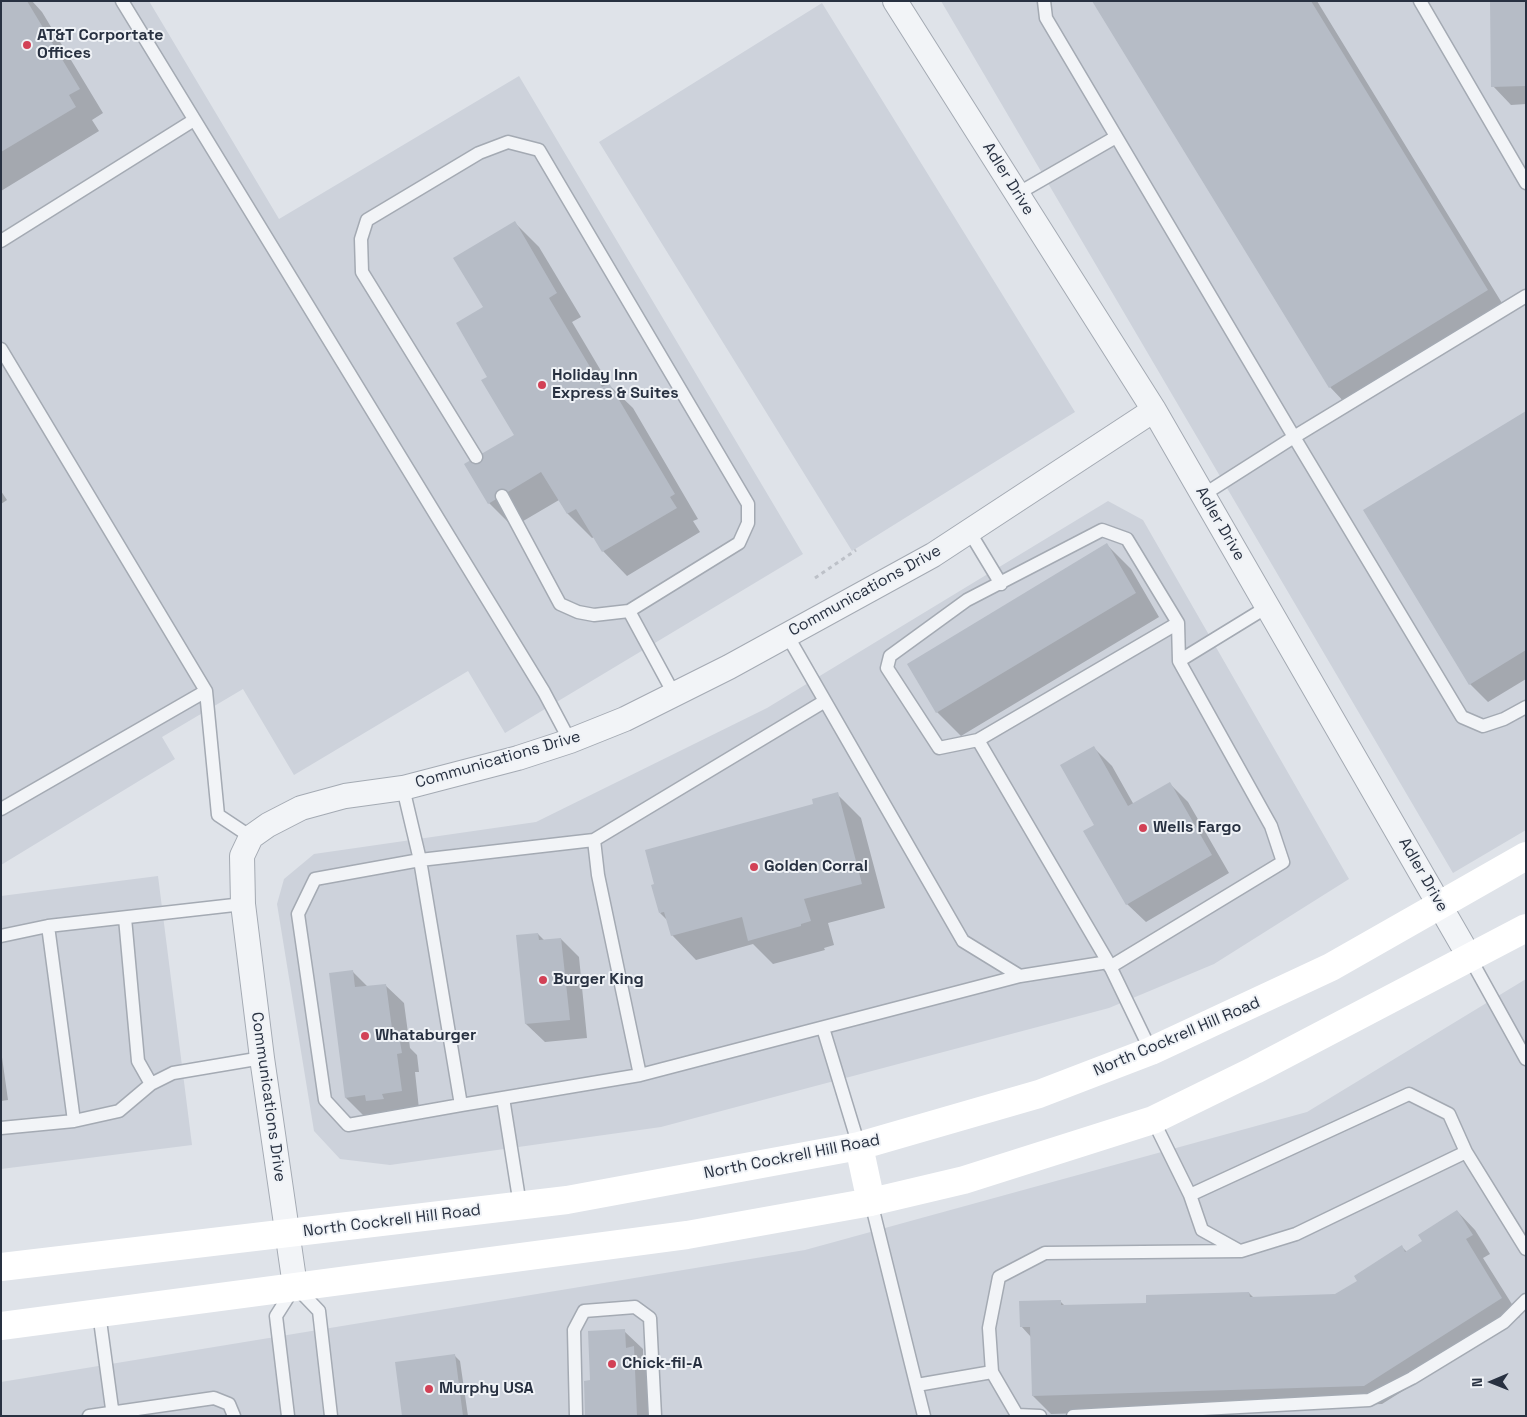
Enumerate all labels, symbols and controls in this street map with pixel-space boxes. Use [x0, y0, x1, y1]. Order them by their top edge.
place label: AT&T Corportate Offices [37, 26, 163, 64]
marker: AT&T Corportate Offices [21, 39, 33, 51]
street label: Adler Drive [978, 139, 1038, 219]
place label: Holiday Inn Express & Suites [552, 366, 679, 404]
marker: Holiday Inn Express & Suites [536, 379, 548, 391]
street label: Adler Drive [1191, 484, 1249, 564]
street label: Communications Drive [785, 541, 945, 641]
street label: Communications Drive [413, 727, 583, 793]
place label: Wells Fargo [1153, 818, 1241, 838]
marker: Wells Fargo [1137, 822, 1149, 834]
street label: Adler Drive [1394, 835, 1452, 915]
place label: Golden Corral [764, 857, 868, 877]
marker: Golden Corral [748, 861, 760, 873]
place label: Burger King [553, 970, 644, 990]
marker: Burger King [537, 974, 549, 986]
street label: North Cockrell Hill Road [1091, 993, 1263, 1081]
street label: Communications Drive [247, 1011, 289, 1183]
place label: Whataburger [375, 1026, 476, 1046]
marker: Whataburger [359, 1030, 371, 1042]
street label: North Cockrell Hill Road [702, 1131, 882, 1183]
street label: North Cockrell Hill Road [302, 1201, 482, 1241]
place label: Chick-fil-A [622, 1354, 703, 1374]
north arrow [1467, 1357, 1517, 1407]
marker: Chick-fil-A [606, 1358, 618, 1370]
text: N [1468, 1377, 1486, 1387]
place label: Murphy USA [439, 1379, 534, 1399]
marker: Murphy USA [423, 1383, 435, 1395]

